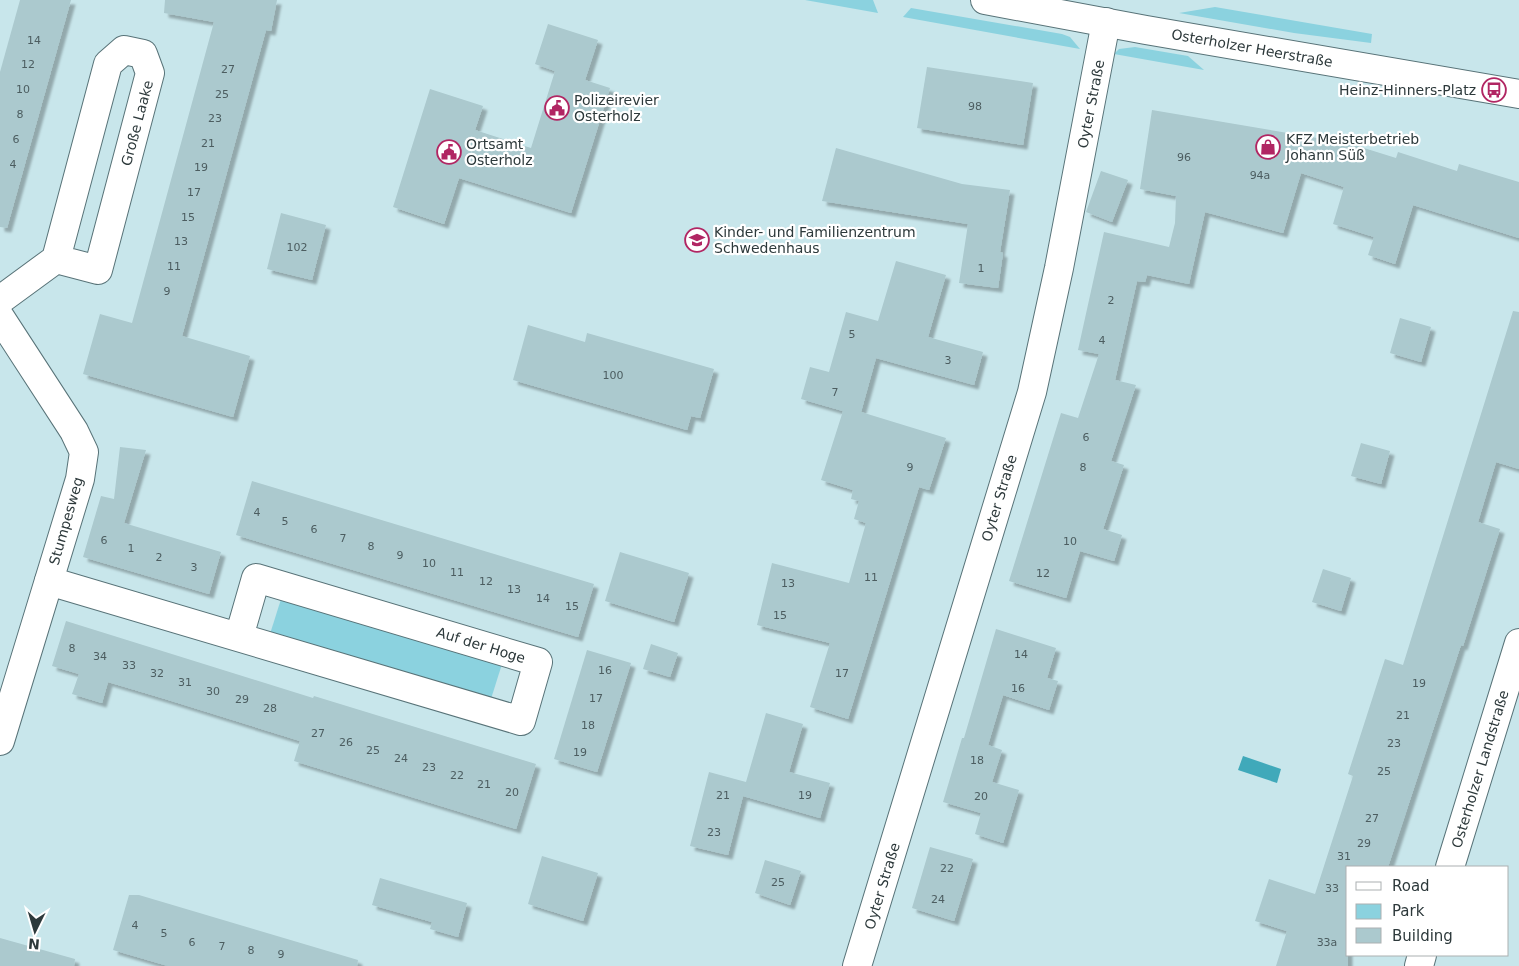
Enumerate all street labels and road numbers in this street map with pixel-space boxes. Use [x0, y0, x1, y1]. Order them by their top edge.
street label: Osterholzer Heerstraße [1170, 26, 1334, 70]
street label: Oyter Straße [1075, 58, 1107, 150]
street label: Große Laake [118, 78, 156, 168]
street label: Oyter Straße [978, 453, 1020, 543]
street label: Stumpesweg [46, 475, 86, 567]
street label: Auf der Hoge [435, 624, 527, 666]
street label: Osterholzer Landstraße [1448, 688, 1512, 850]
street label: Oyter Straße [861, 841, 903, 931]

